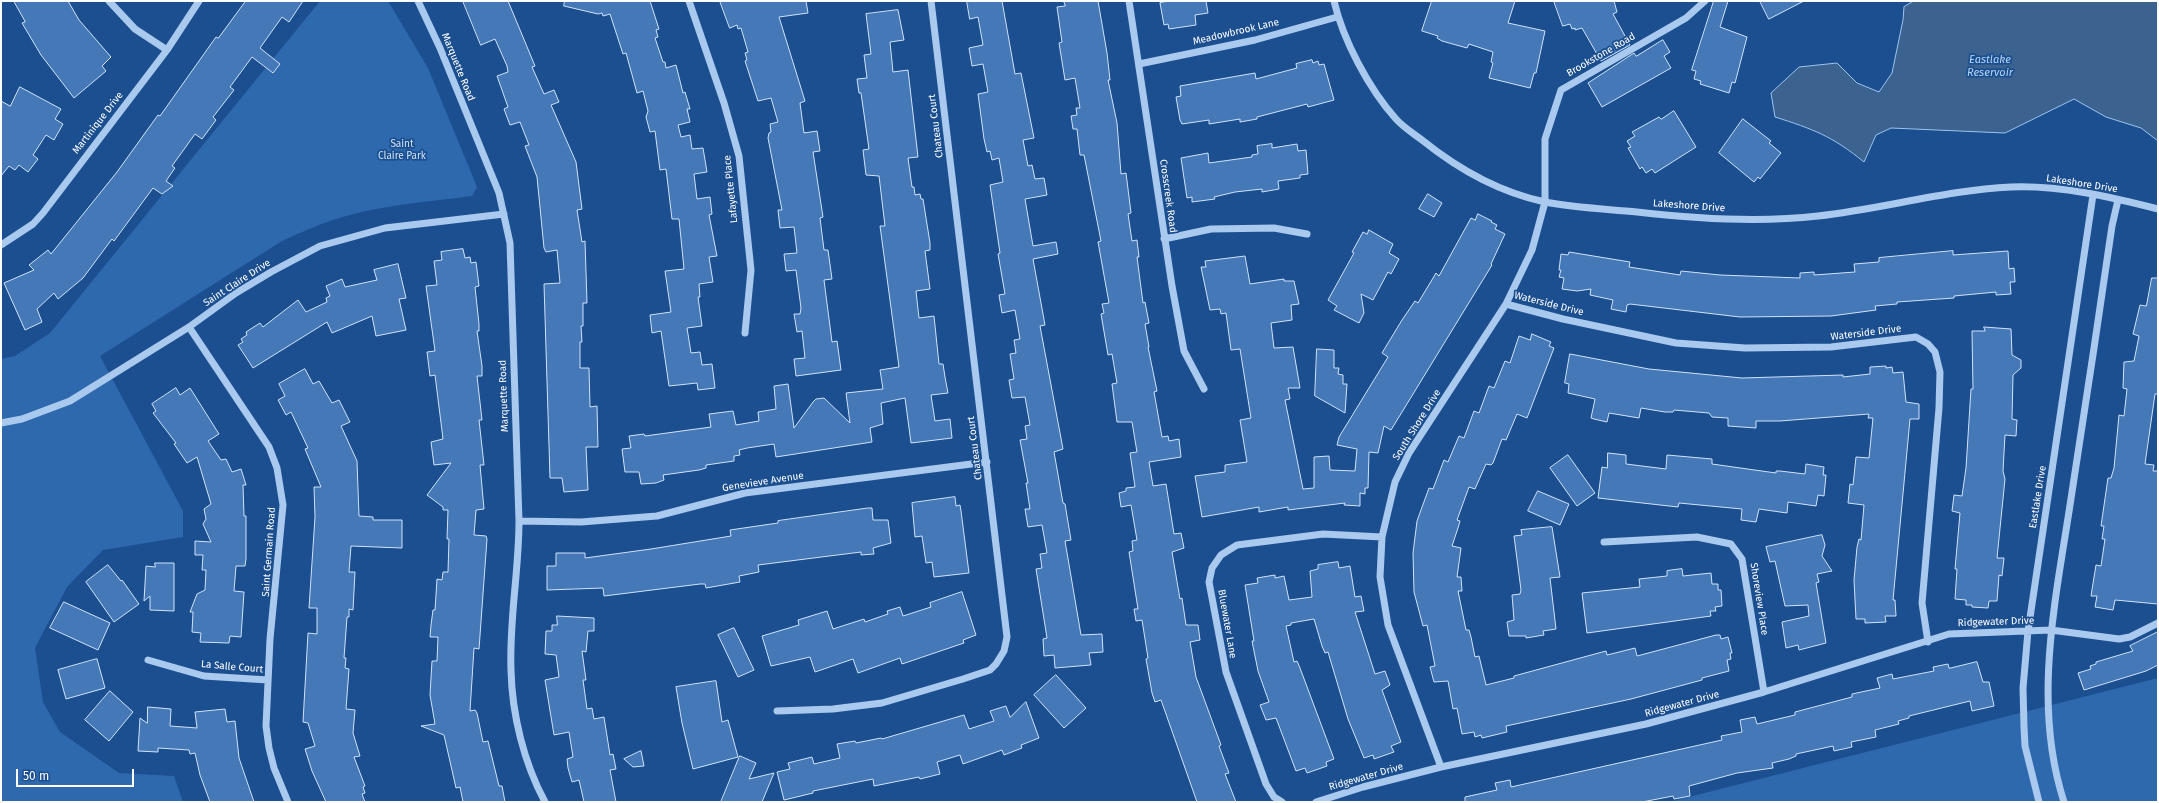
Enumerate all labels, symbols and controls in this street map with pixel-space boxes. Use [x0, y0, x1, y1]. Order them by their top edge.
street label: Meadowbrook Lane [1192, 16, 1280, 48]
street label: Brookstone Road [1564, 30, 1638, 80]
street label: Marquette Road [439, 31, 477, 103]
water label: Eastlake Reservoir [1967, 53, 2013, 79]
street label: Martinique Drive [70, 90, 126, 156]
street label: Chateau Court [926, 93, 946, 159]
park label: Saint Claire Park [378, 138, 426, 162]
street label: Lafayette Place [721, 154, 741, 224]
street label: Crosscreek Road [1157, 158, 1179, 234]
street label: Lakeshore Drive [2045, 172, 2119, 196]
street label: Lakeshore Drive [1653, 197, 1725, 215]
street label: Saint Claire Drive [201, 257, 273, 309]
street label: Waterside Drive [1513, 290, 1585, 318]
street label: Waterside Drive [1830, 323, 1902, 343]
street label: Marquette Road [497, 360, 511, 432]
street label: South Shore Drive [1390, 387, 1444, 463]
street label: Chateau Court [965, 415, 985, 481]
street label: Eastlake Drive [2027, 465, 2049, 529]
street label: Genevieve Avenue [721, 470, 805, 494]
street label: Saint Germain Road [260, 507, 278, 597]
street label: Shoreview Place [1747, 562, 1771, 636]
street label: Bluewater Lane [1215, 589, 1239, 659]
street label: Ridgewater Drive [1957, 615, 2035, 629]
street label: La Salle Court [200, 658, 264, 676]
street label: Ridgewater Drive [1643, 688, 1721, 720]
scale bar [18, 761, 136, 787]
street label: Ridgewater Drive [1327, 761, 1405, 793]
text: 50 m [23, 769, 49, 783]

